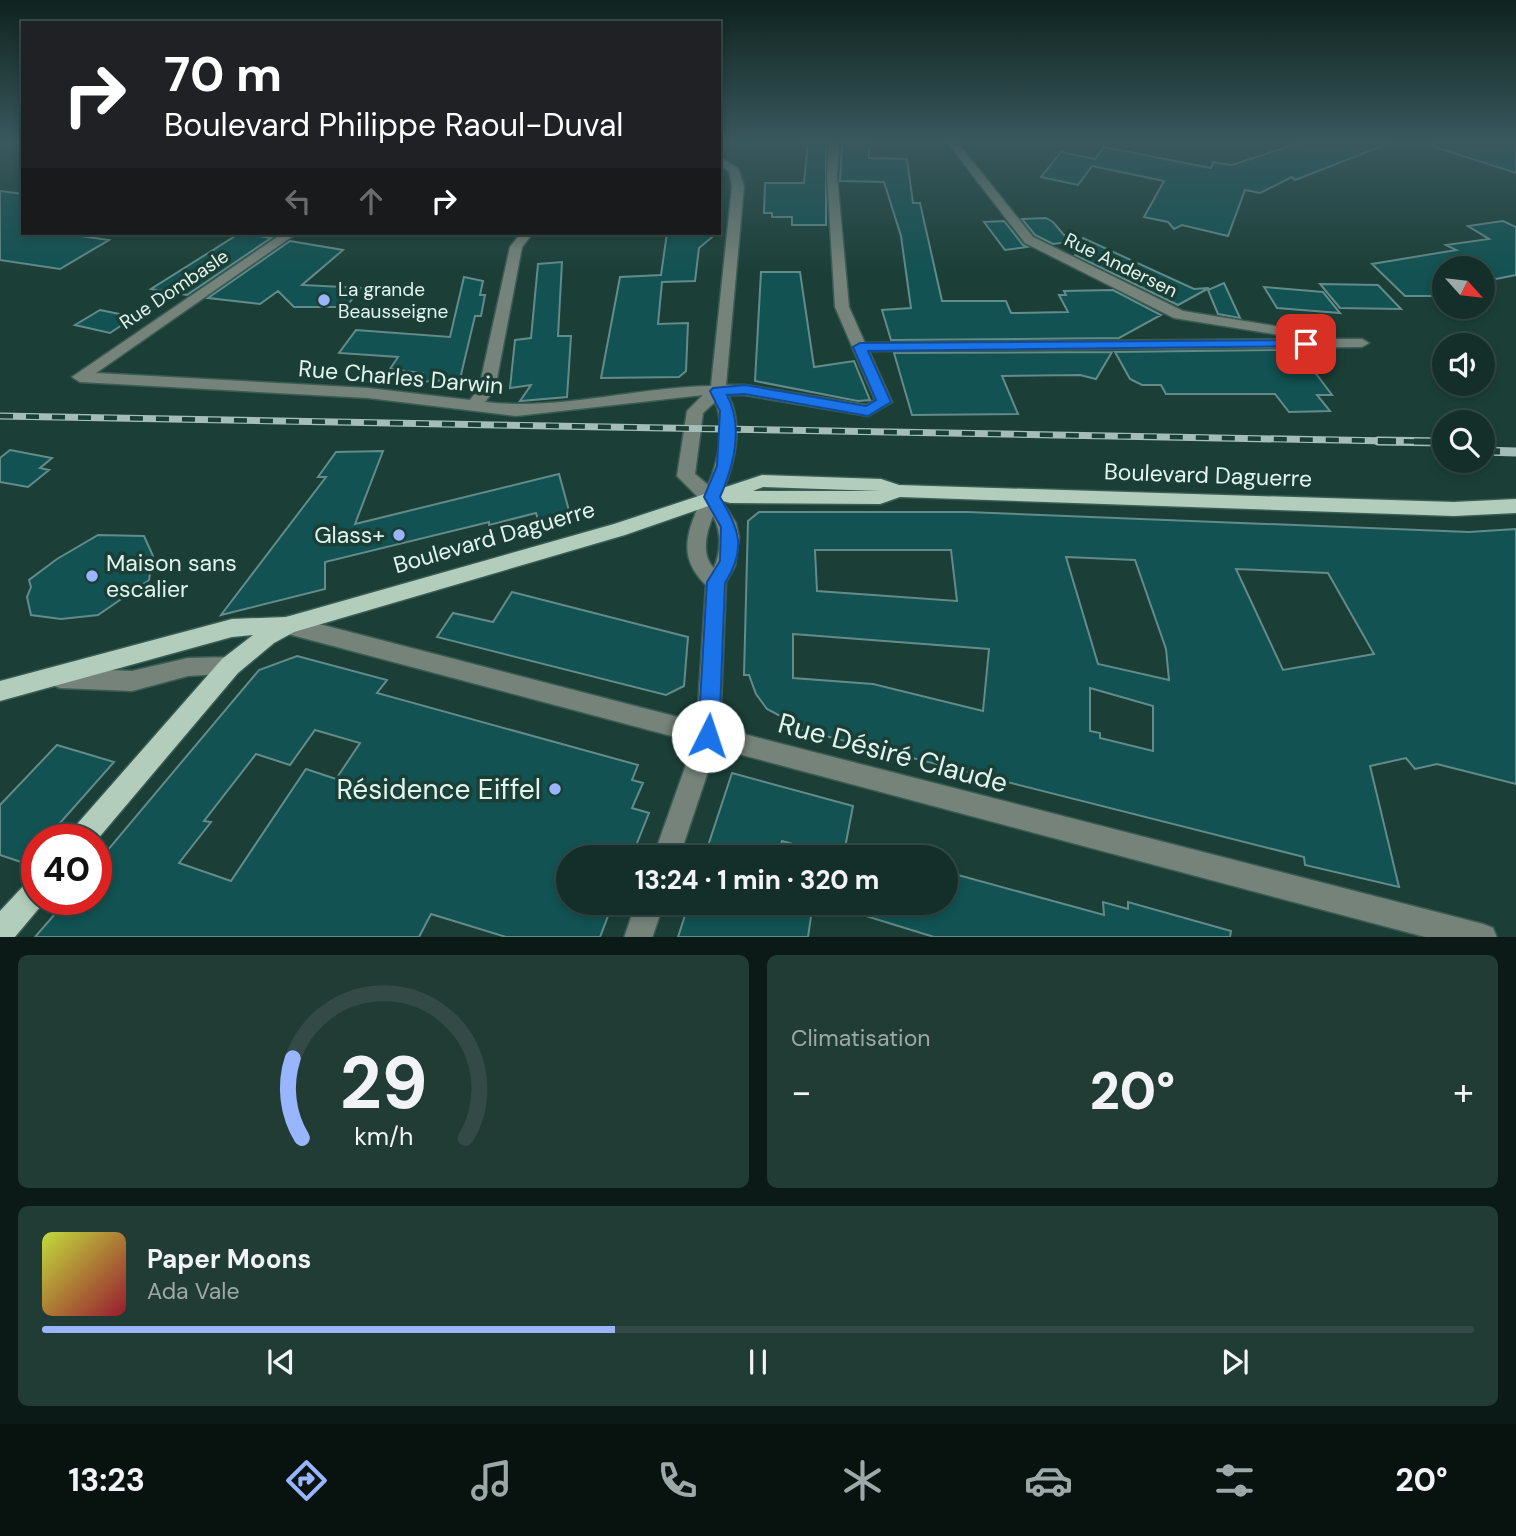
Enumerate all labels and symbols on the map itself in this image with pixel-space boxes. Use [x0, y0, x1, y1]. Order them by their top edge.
street label: Rue Andersen [1060, 227, 1182, 303]
street label: Rue Dombasle [115, 243, 233, 335]
north arrow [1432, 256, 1494, 318]
place label: La grande Beausseigne [338, 277, 448, 324]
marker: La grande Beausseigne [316, 292, 332, 308]
pin [1276, 314, 1336, 374]
street label: Rue Charles Darwin [297, 353, 505, 401]
street label: Boulevard Daguerre [1103, 456, 1313, 494]
street label: Boulevard Daguerre [390, 494, 598, 580]
place label: Glass+ [314, 520, 385, 550]
marker: Glass+ [391, 527, 407, 543]
place label: Maison sans escalier [106, 548, 237, 604]
marker: Maison sans escalier [84, 568, 100, 584]
position arrow [671, 699, 745, 773]
street label: Rue Désiré Claude [774, 705, 1012, 801]
place label: Résidence Eiffel [336, 771, 541, 808]
marker: Résidence Eiffel [547, 781, 563, 797]
speed limit sign: 40 [21, 824, 112, 915]

